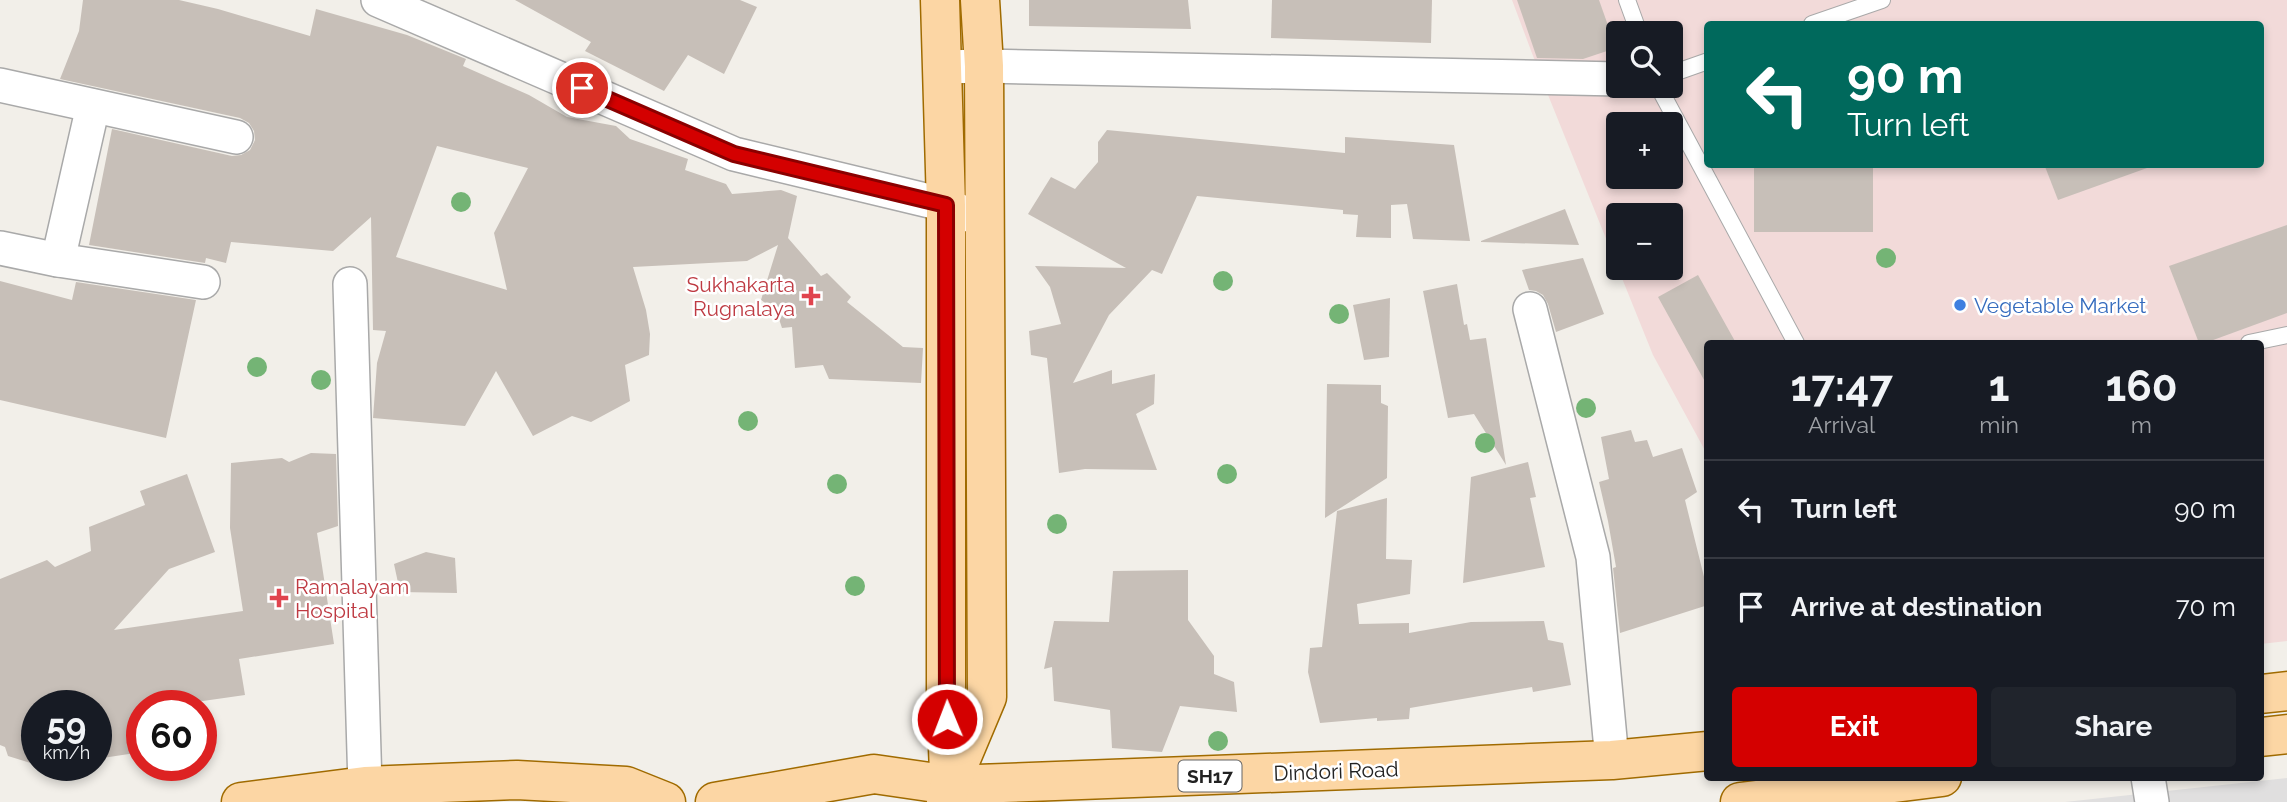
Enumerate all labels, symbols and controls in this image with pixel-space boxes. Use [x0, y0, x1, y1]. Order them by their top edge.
map controls [1606, 21, 1683, 280]
button: search [1606, 21, 1683, 98]
text: 90 m [1847, 47, 1963, 104]
icon: left [1732, 49, 1823, 140]
pin [552, 58, 612, 118]
icon: arrive [563, 69, 601, 107]
text: Turn left [1847, 106, 1969, 143]
button: + [1606, 112, 1683, 189]
button: − [1606, 203, 1683, 280]
place label: Sukhakarta Rugnalaya [687, 272, 795, 321]
marker: Sukhakarta Rugnalaya [801, 286, 821, 306]
place label: Vegetable Market [1974, 293, 2146, 318]
marker: Vegetable Market [1952, 297, 1968, 313]
text: 17:47 [1791, 362, 1893, 411]
text: 1 [1989, 362, 2009, 411]
text: 160 [2105, 362, 2177, 411]
text: Arrival [1808, 411, 1875, 438]
text: min [1979, 411, 2019, 438]
text: m [2131, 411, 2152, 438]
icon: left [1732, 490, 1770, 528]
text: Turn left [1791, 494, 1897, 524]
text: 90 m [2174, 494, 2236, 524]
place label: Ramalayam Hospital [295, 574, 409, 623]
marker: Ramalayam Hospital [269, 588, 289, 608]
icon: arrive [1732, 588, 1770, 626]
text: Arrive at destination [1791, 592, 2042, 622]
text: 70 m [2176, 592, 2236, 622]
position arrow [910, 682, 984, 756]
button: Exit [1732, 687, 1977, 767]
button: Share [1991, 687, 2236, 767]
speed limit sign: 60 [126, 690, 217, 781]
text: 59 [46, 706, 87, 747]
text: km/h [43, 742, 90, 763]
street label: Dindori Road [1273, 756, 1399, 786]
road number: SH17 [1178, 761, 1242, 792]

